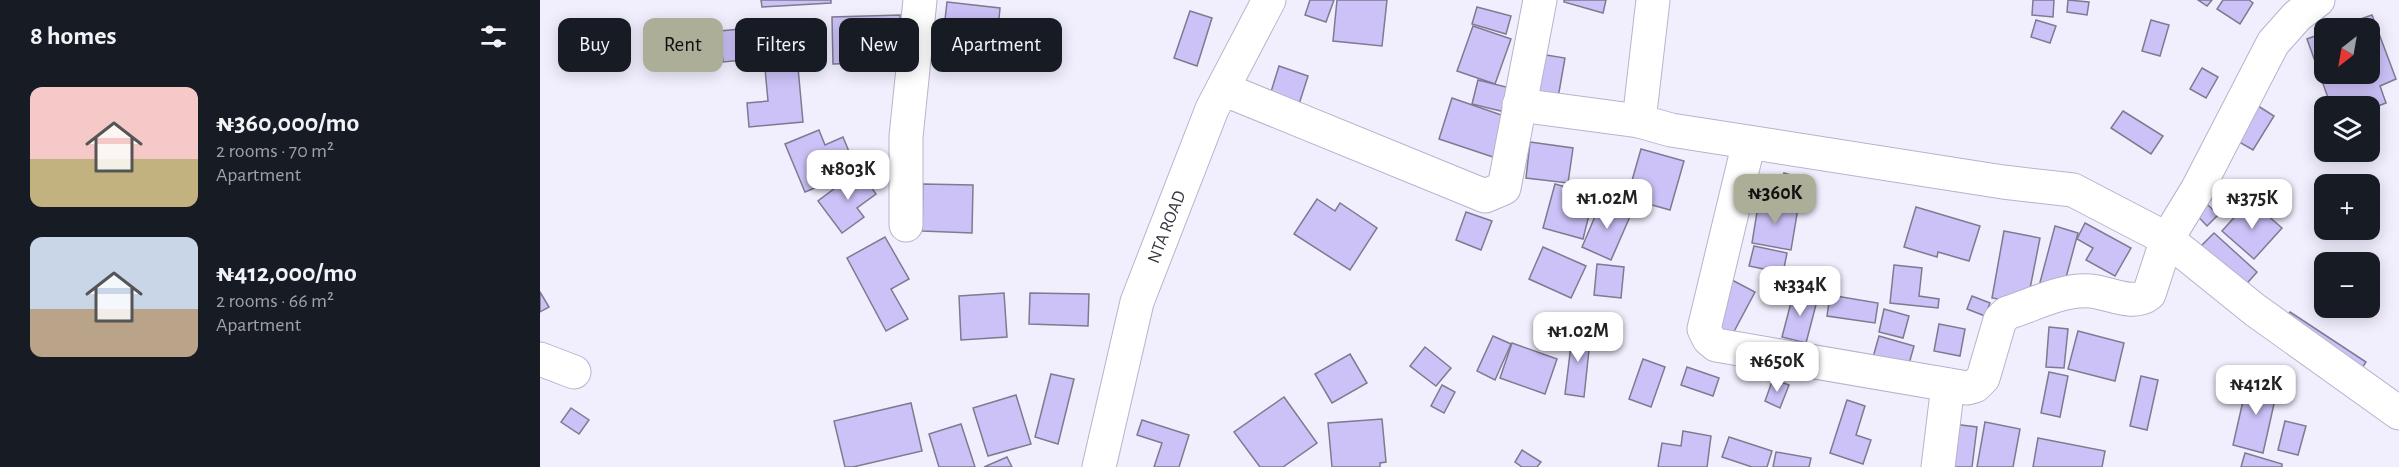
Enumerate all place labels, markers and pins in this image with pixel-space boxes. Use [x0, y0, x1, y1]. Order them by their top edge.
pin: ₦803K [806, 150, 890, 201]
pin: ₦360K [1733, 174, 1817, 225]
pin: ₦1.02M [1558, 179, 1656, 230]
pin: ₦375K [2210, 179, 2294, 230]
pin: ₦334K [1758, 266, 1842, 317]
pin: ₦1.02M [1529, 312, 1627, 363]
pin: ₦650K [1735, 342, 1819, 393]
pin: ₦412K [2214, 365, 2298, 416]

